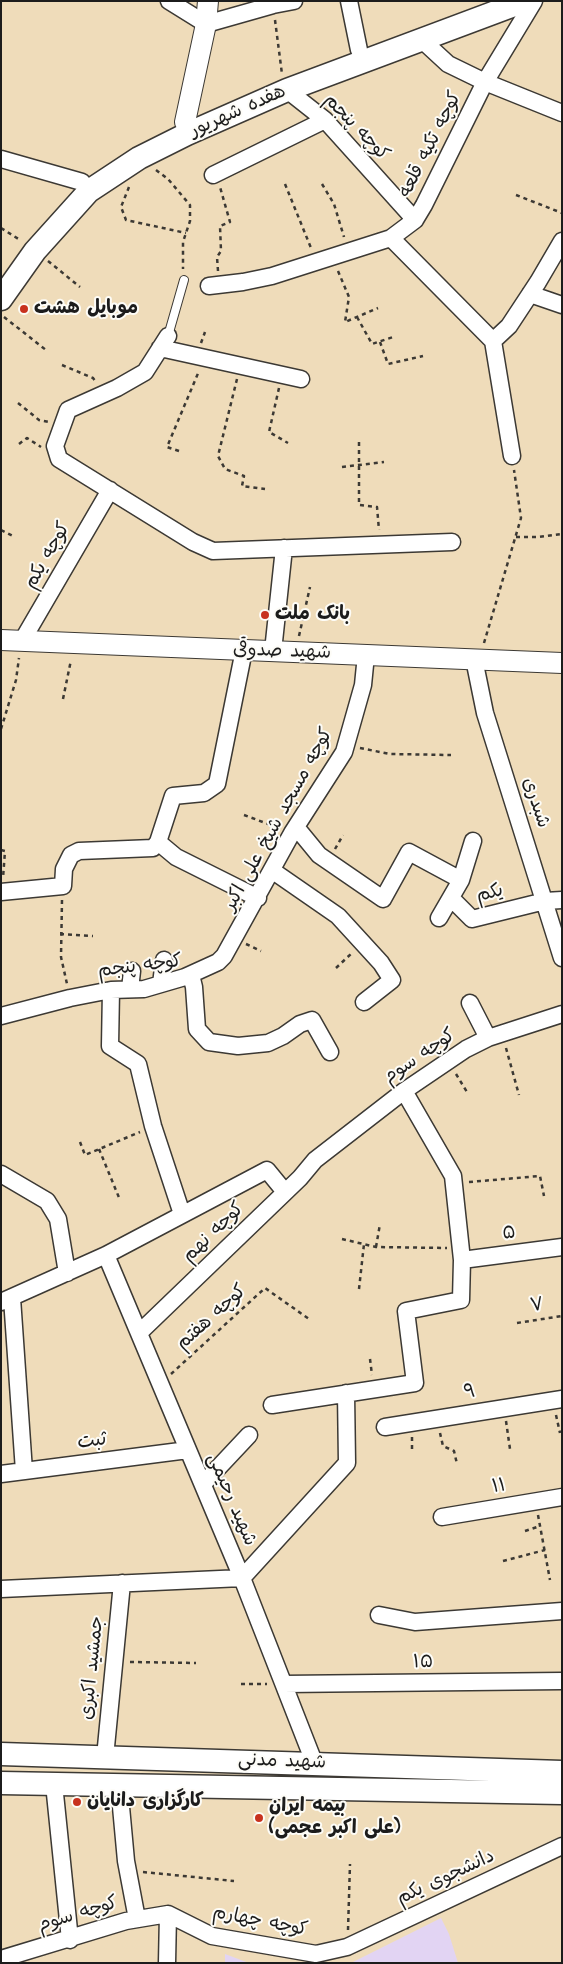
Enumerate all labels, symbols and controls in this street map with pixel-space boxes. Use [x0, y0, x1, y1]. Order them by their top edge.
street label: هفده شهریور [186, 81, 290, 143]
street label: کوچه تکیه قلعه [394, 88, 468, 202]
street label: کوچه پنجم [318, 90, 394, 166]
place label: موبایل هشت [34, 298, 138, 320]
marker: موبایل هشت [18, 303, 30, 315]
street label: کوچه یکم [20, 519, 76, 593]
place label: بانک ملت [275, 604, 350, 626]
marker: بانک ملت [259, 609, 271, 621]
street label: شهید صدوقی [233, 639, 331, 665]
street label: کوچه مسجد شیخ علی اکبر [219, 724, 339, 916]
street label: شبدری [516, 775, 554, 831]
street label: یکم [474, 880, 506, 908]
street label: کوچه پنجم [97, 951, 183, 983]
street label: کوچه سوم [379, 1025, 461, 1089]
street label: کوچه نهم [178, 1198, 250, 1268]
street label: ۵ [501, 1222, 517, 1246]
street label: کوچه هفتم [172, 1280, 252, 1356]
street label: ۷ [529, 1294, 545, 1318]
street label: ۹ [462, 1381, 478, 1405]
street label: ثبت [76, 1429, 108, 1455]
street label: شهید رحیمی [201, 1450, 261, 1550]
street label: ۱۱ [490, 1475, 508, 1499]
street label: جمشید اکبری [76, 1615, 110, 1721]
street label: ۱۵ [413, 1651, 433, 1675]
street label: شهید مدنی [238, 1749, 326, 1775]
place label: کارگزاری دانایان [87, 1791, 204, 1813]
marker: کارگزاری دانایان [71, 1796, 83, 1808]
place label: بیمه ایران (علی اکبر عجمی) [269, 1796, 400, 1840]
marker: بیمه ایران (علی اکبر عجمی) [253, 1812, 265, 1824]
street label: دانشجوی یکم [393, 1845, 499, 1911]
street label: کوچه سوم [35, 1892, 121, 1938]
street label: کوچه چهارم [210, 1902, 310, 1942]

